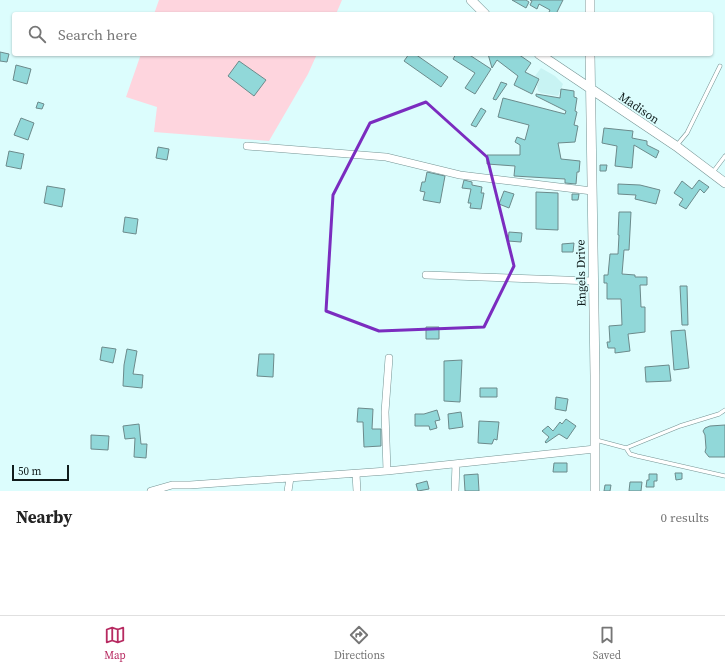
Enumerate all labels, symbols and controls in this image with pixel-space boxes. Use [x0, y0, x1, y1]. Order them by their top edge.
search box [12, 12, 713, 56]
icon: search [26, 23, 48, 45]
text: Search here [58, 24, 137, 45]
street label: Madison [615, 88, 663, 128]
street label: Engels Drive [572, 239, 590, 307]
scale bar [12, 463, 69, 482]
text: 50 m [18, 464, 41, 479]
text: Nearby [16, 505, 72, 529]
text: 0 results [661, 509, 709, 526]
tab: Map [104, 624, 126, 663]
tab: Directions [334, 624, 385, 663]
tab: Saved [593, 624, 621, 663]

